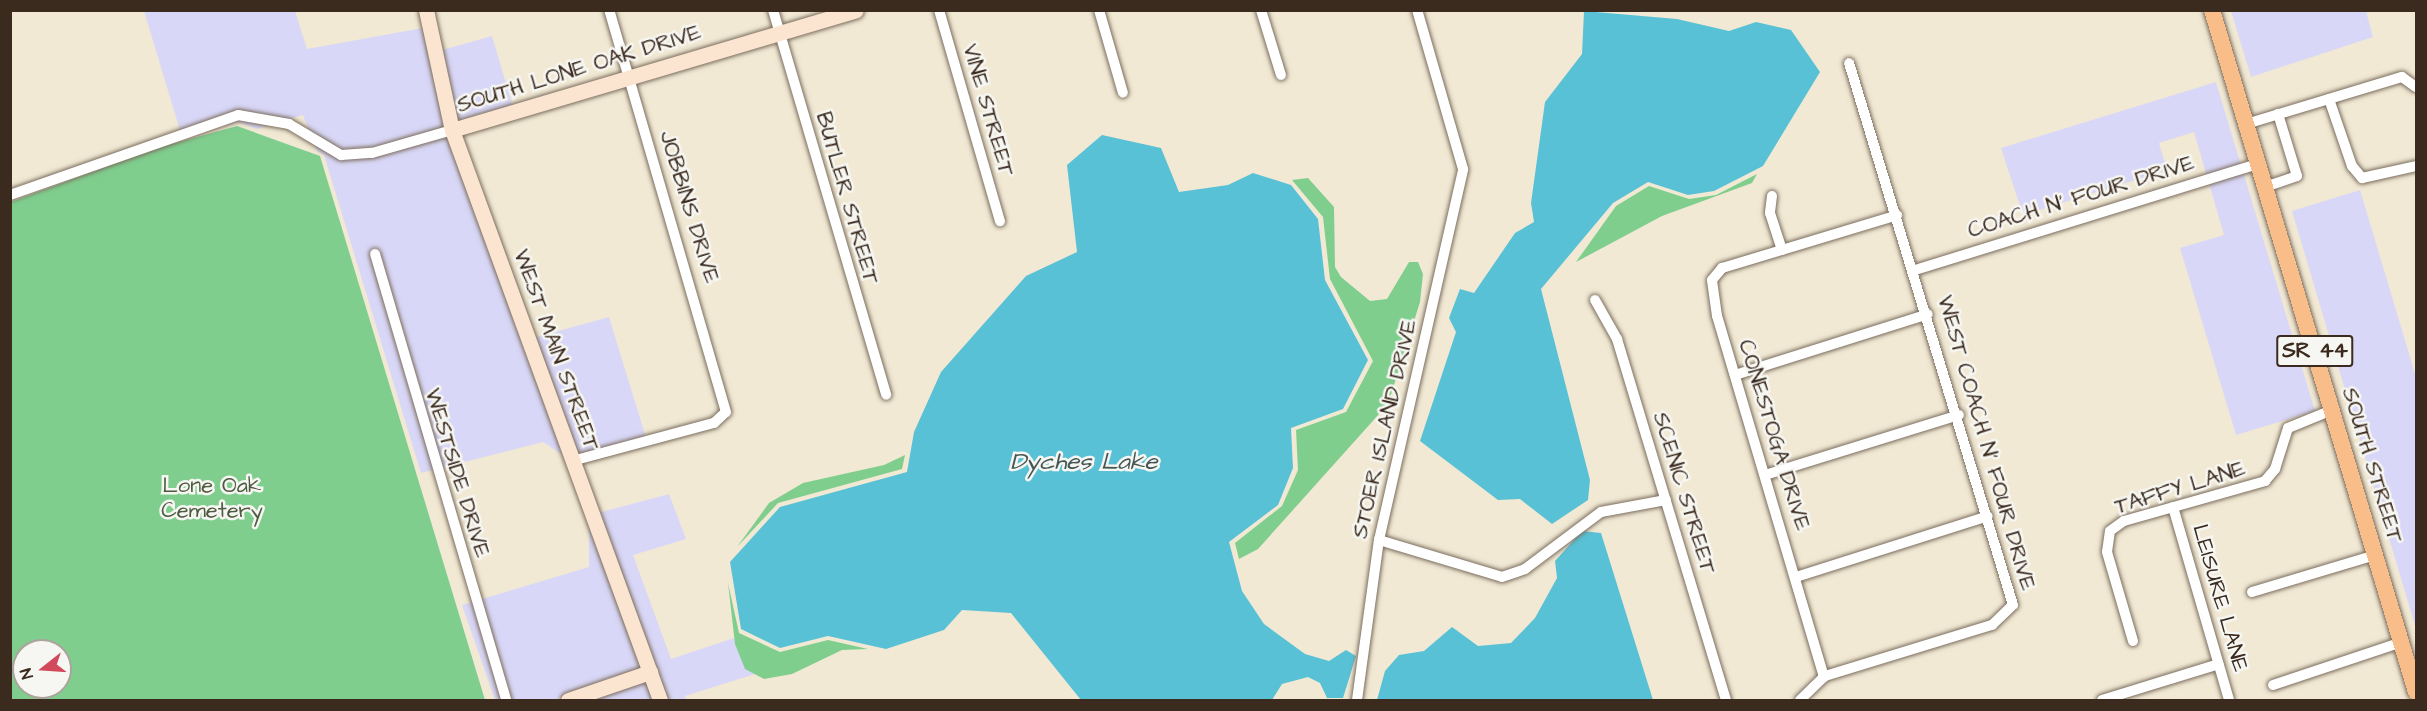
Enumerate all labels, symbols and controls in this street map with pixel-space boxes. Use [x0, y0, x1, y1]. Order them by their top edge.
street label: SOUTH LONE OAK DRIVE [454, 19, 704, 119]
street label: VINE STREET [957, 41, 1019, 179]
street label: BUTLER STREET [810, 109, 884, 287]
street label: JOBBINS DRIVE [653, 128, 725, 286]
street label: COACH N' FOUR DRIVE [1965, 150, 2197, 244]
street label: WEST MAIN STREET [507, 246, 605, 454]
street label: WEST COACH N' FOUR DRIVE [1931, 293, 2041, 593]
street label: STOER ISLAND DRIVE [1347, 317, 1423, 541]
road number: SR 44 [2276, 333, 2354, 369]
street label: CONESTOGA DRIVE [1732, 336, 1816, 534]
street label: SOUTH STREET [2336, 384, 2408, 546]
street label: WESTSIDE DRIVE [419, 385, 495, 561]
street label: SCENIC STREET [1647, 409, 1721, 577]
water label: Dyches Lake [1010, 449, 1158, 477]
street label: TAFFY LANE [2112, 456, 2248, 520]
park label: Lone Oak Cemetery [161, 472, 263, 524]
street label: LEISURE LANE [2186, 521, 2254, 675]
north arrow [12, 639, 72, 699]
text: N [15, 666, 39, 682]

